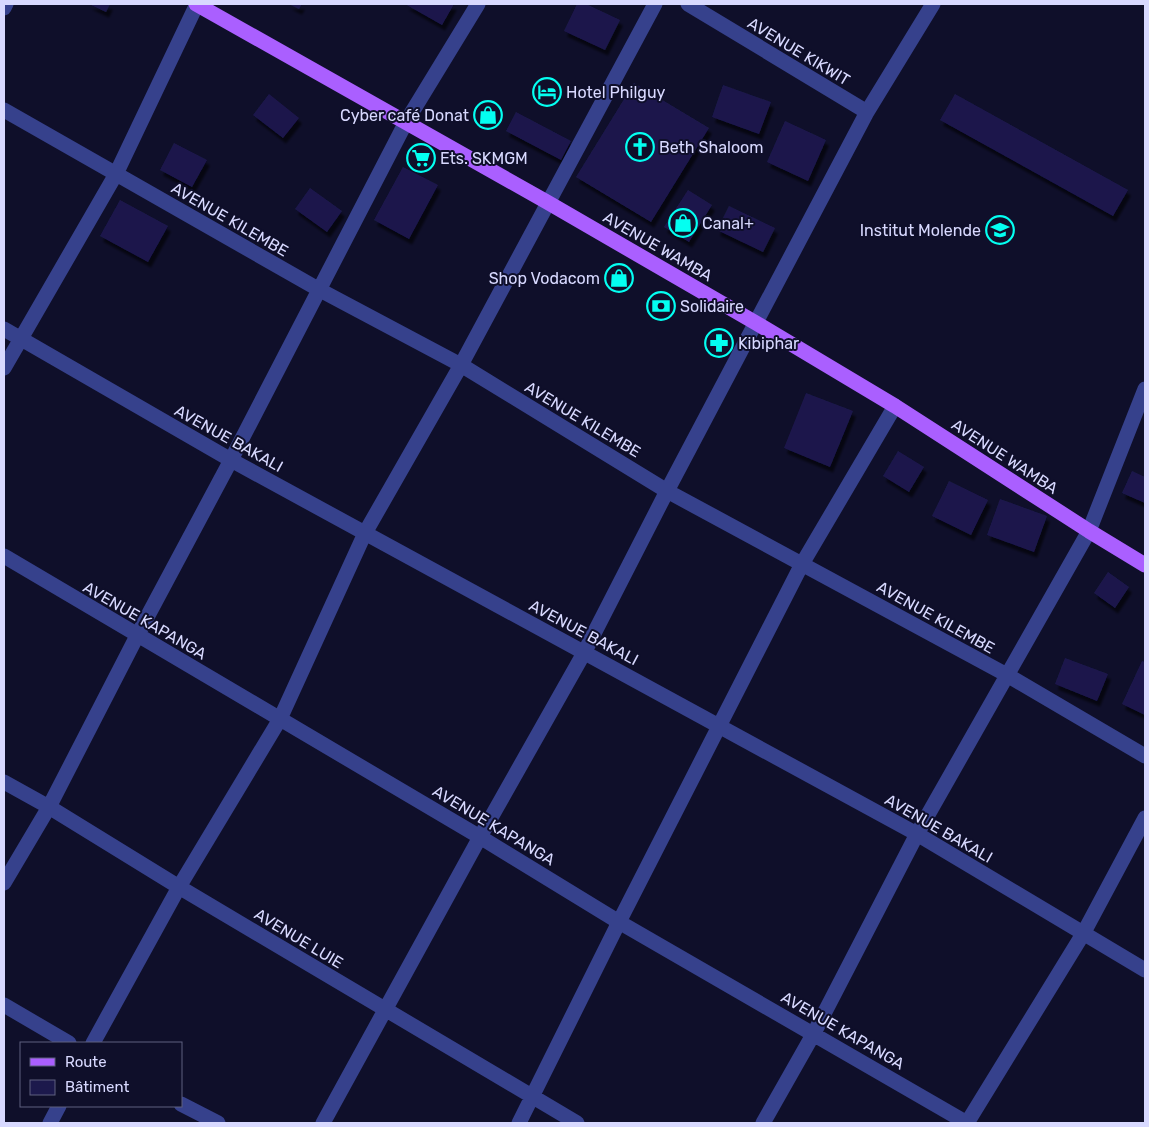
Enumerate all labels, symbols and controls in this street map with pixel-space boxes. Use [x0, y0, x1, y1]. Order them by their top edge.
street label: AVENUE KIKWIT [744, 13, 853, 89]
hotel icon: Hotel Philguy [532, 77, 562, 107]
place label: Hotel Philguy [566, 83, 666, 102]
shop icon: Cyber café Donat [473, 100, 503, 130]
place label: Cyber café Donat [340, 106, 469, 125]
church icon: Beth Shaloom [625, 132, 655, 162]
place label: Beth Shaloom [659, 138, 764, 157]
supermarket icon: Ets. SKMGM [406, 143, 436, 173]
place label: Ets. SKMGM [440, 149, 528, 168]
street label: AVENUE KILEMBE [168, 178, 292, 261]
street label: AVENUE WAMBA [600, 207, 716, 286]
shop icon: Canal+ [668, 208, 698, 238]
place label: Canal+ [702, 214, 754, 233]
school or university icon: Institut Molende [985, 215, 1015, 245]
place label: Institut Molende [860, 221, 981, 240]
shop icon: Shop Vodacom [604, 263, 634, 293]
place label: Shop Vodacom [489, 269, 600, 288]
bank icon: Solidaire [646, 291, 676, 321]
place label: Solidaire [680, 297, 744, 316]
pharmacy icon: Kibiphar [704, 328, 734, 358]
place label: Kibiphar [738, 334, 799, 353]
street label: AVENUE KILEMBE [521, 377, 644, 462]
street label: AVENUE BAKALI [171, 401, 286, 476]
street label: AVENUE WAMBA [948, 415, 1062, 498]
street label: AVENUE KAPANGA [80, 577, 210, 664]
street label: AVENUE KILEMBE [873, 577, 998, 658]
street label: AVENUE BAKALI [526, 596, 642, 669]
street label: AVENUE KAPANGA [429, 781, 559, 870]
street label: AVENUE BAKALI [882, 790, 996, 867]
street label: AVENUE LUIE [251, 905, 347, 972]
street label: AVENUE KAPANGA [778, 987, 908, 1074]
legend [20, 1042, 182, 1107]
text: Route [65, 1053, 107, 1071]
text: Bâtiment [65, 1078, 129, 1096]

